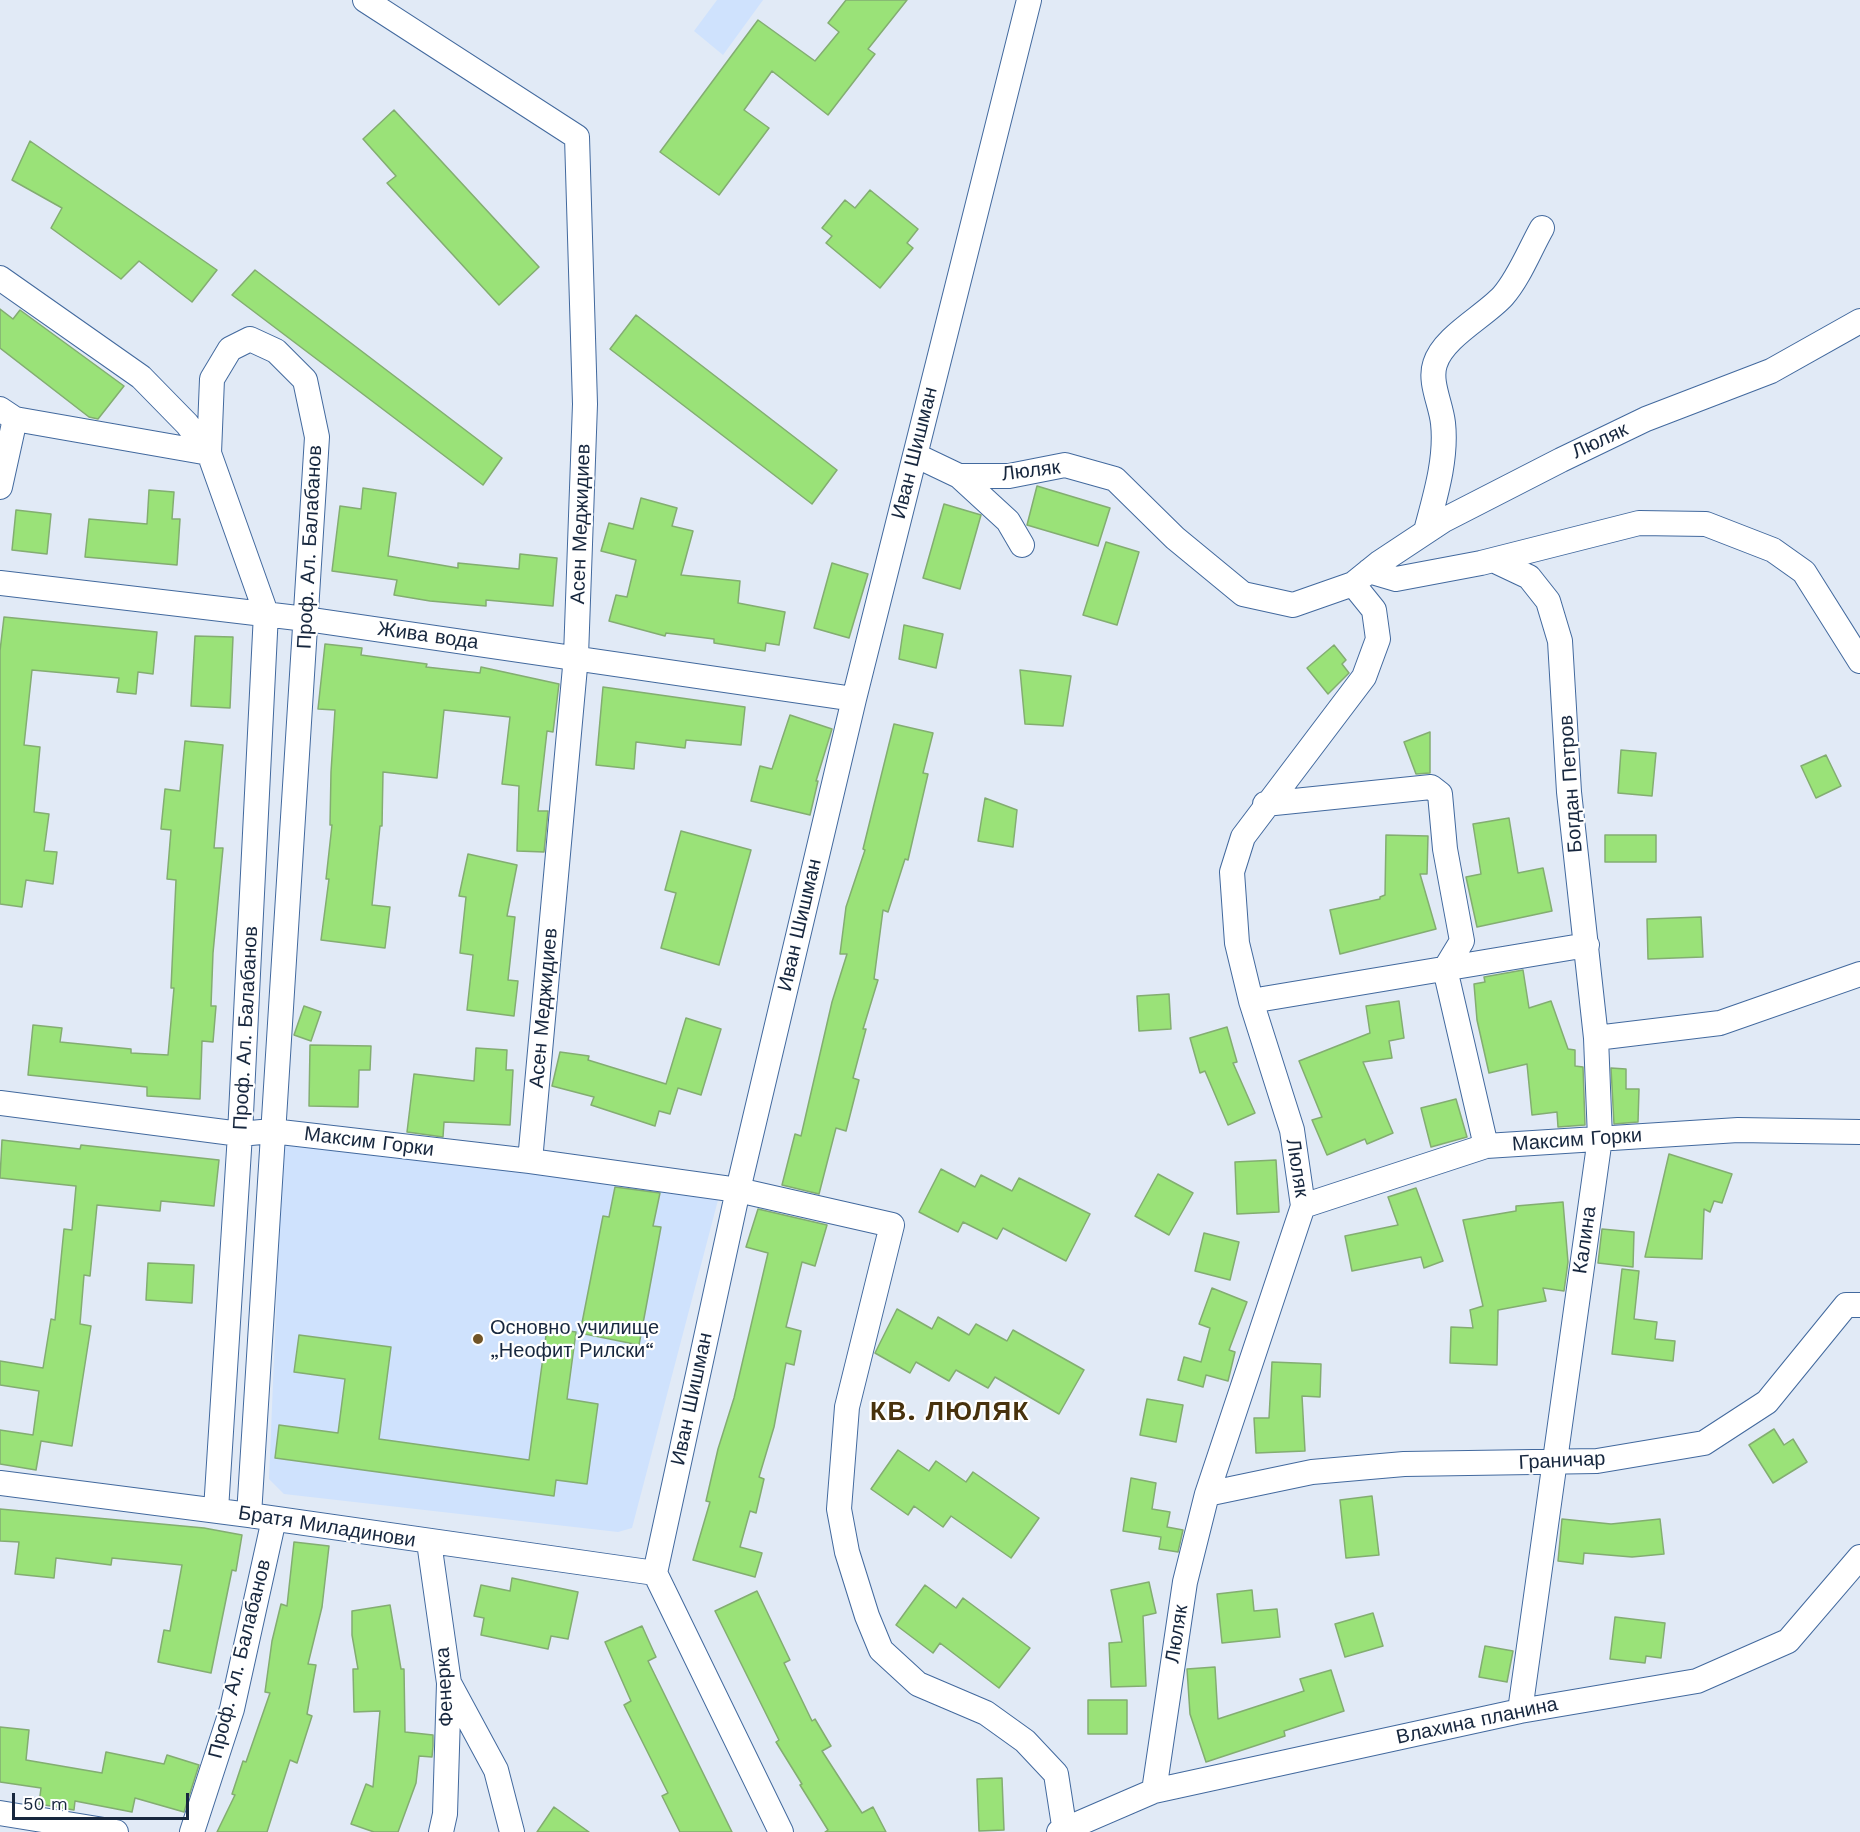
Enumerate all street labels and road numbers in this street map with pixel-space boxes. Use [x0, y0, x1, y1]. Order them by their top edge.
street label: Иван Шишман [887, 384, 943, 522]
street label: Люляк [1568, 418, 1632, 464]
street label: Асен Меджидиев [566, 443, 596, 605]
street label: Проф. Ал. Балабанов [293, 444, 327, 650]
street label: Люляк [1000, 455, 1062, 487]
street label: Жива вода [376, 617, 480, 655]
street label: Богдан Петров [1554, 714, 1588, 854]
street label: Иван Шишман [773, 856, 827, 994]
street label: Проф. Ал. Балабанов [229, 925, 263, 1131]
street label: Асен Меджидиев [525, 927, 563, 1089]
street label: Максим Горки [303, 1122, 435, 1162]
street label: Максим Горки [1511, 1123, 1643, 1157]
street label: Люляк [1281, 1137, 1313, 1199]
street label: Калина [1568, 1205, 1602, 1275]
street label: Иван Шишман [666, 1330, 718, 1468]
street label: Граничар [1518, 1447, 1606, 1475]
street label: Братя Миладинови [237, 1501, 417, 1553]
street label: Проф. Ал. Балабанов [204, 1557, 276, 1761]
street label: Люляк [1161, 1603, 1193, 1665]
street label: Фенерка [431, 1646, 459, 1728]
street label: Влахина планина [1394, 1692, 1560, 1750]

